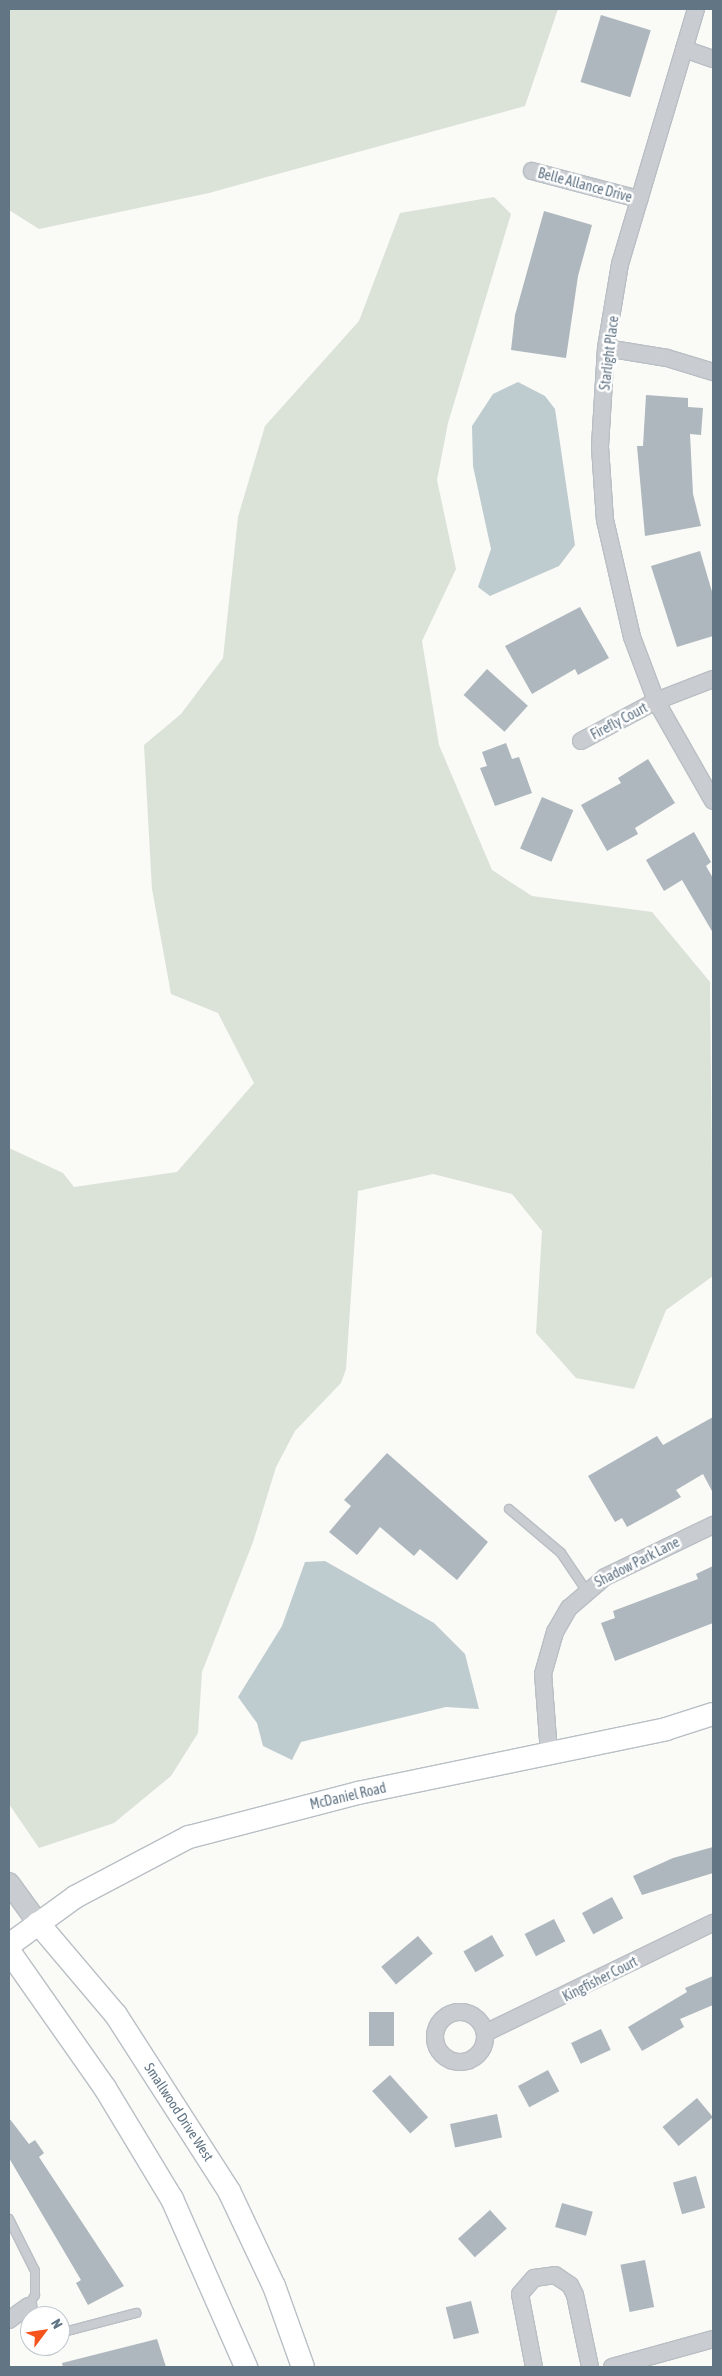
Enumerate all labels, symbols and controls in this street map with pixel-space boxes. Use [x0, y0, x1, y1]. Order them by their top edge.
street label: Belle Allance Drive [536, 164, 634, 206]
street label: Starlight Place [596, 315, 622, 391]
street label: Firefly Court [588, 699, 650, 743]
street label: Shadow Park Lane [592, 1533, 682, 1591]
street label: McDaniel Road [308, 1779, 388, 1813]
street label: Kingfisher Court [560, 1953, 640, 2005]
street label: Smallwood Drive West [141, 2060, 217, 2164]
north arrow [20, 2306, 70, 2356]
text: N [48, 2316, 66, 2331]

